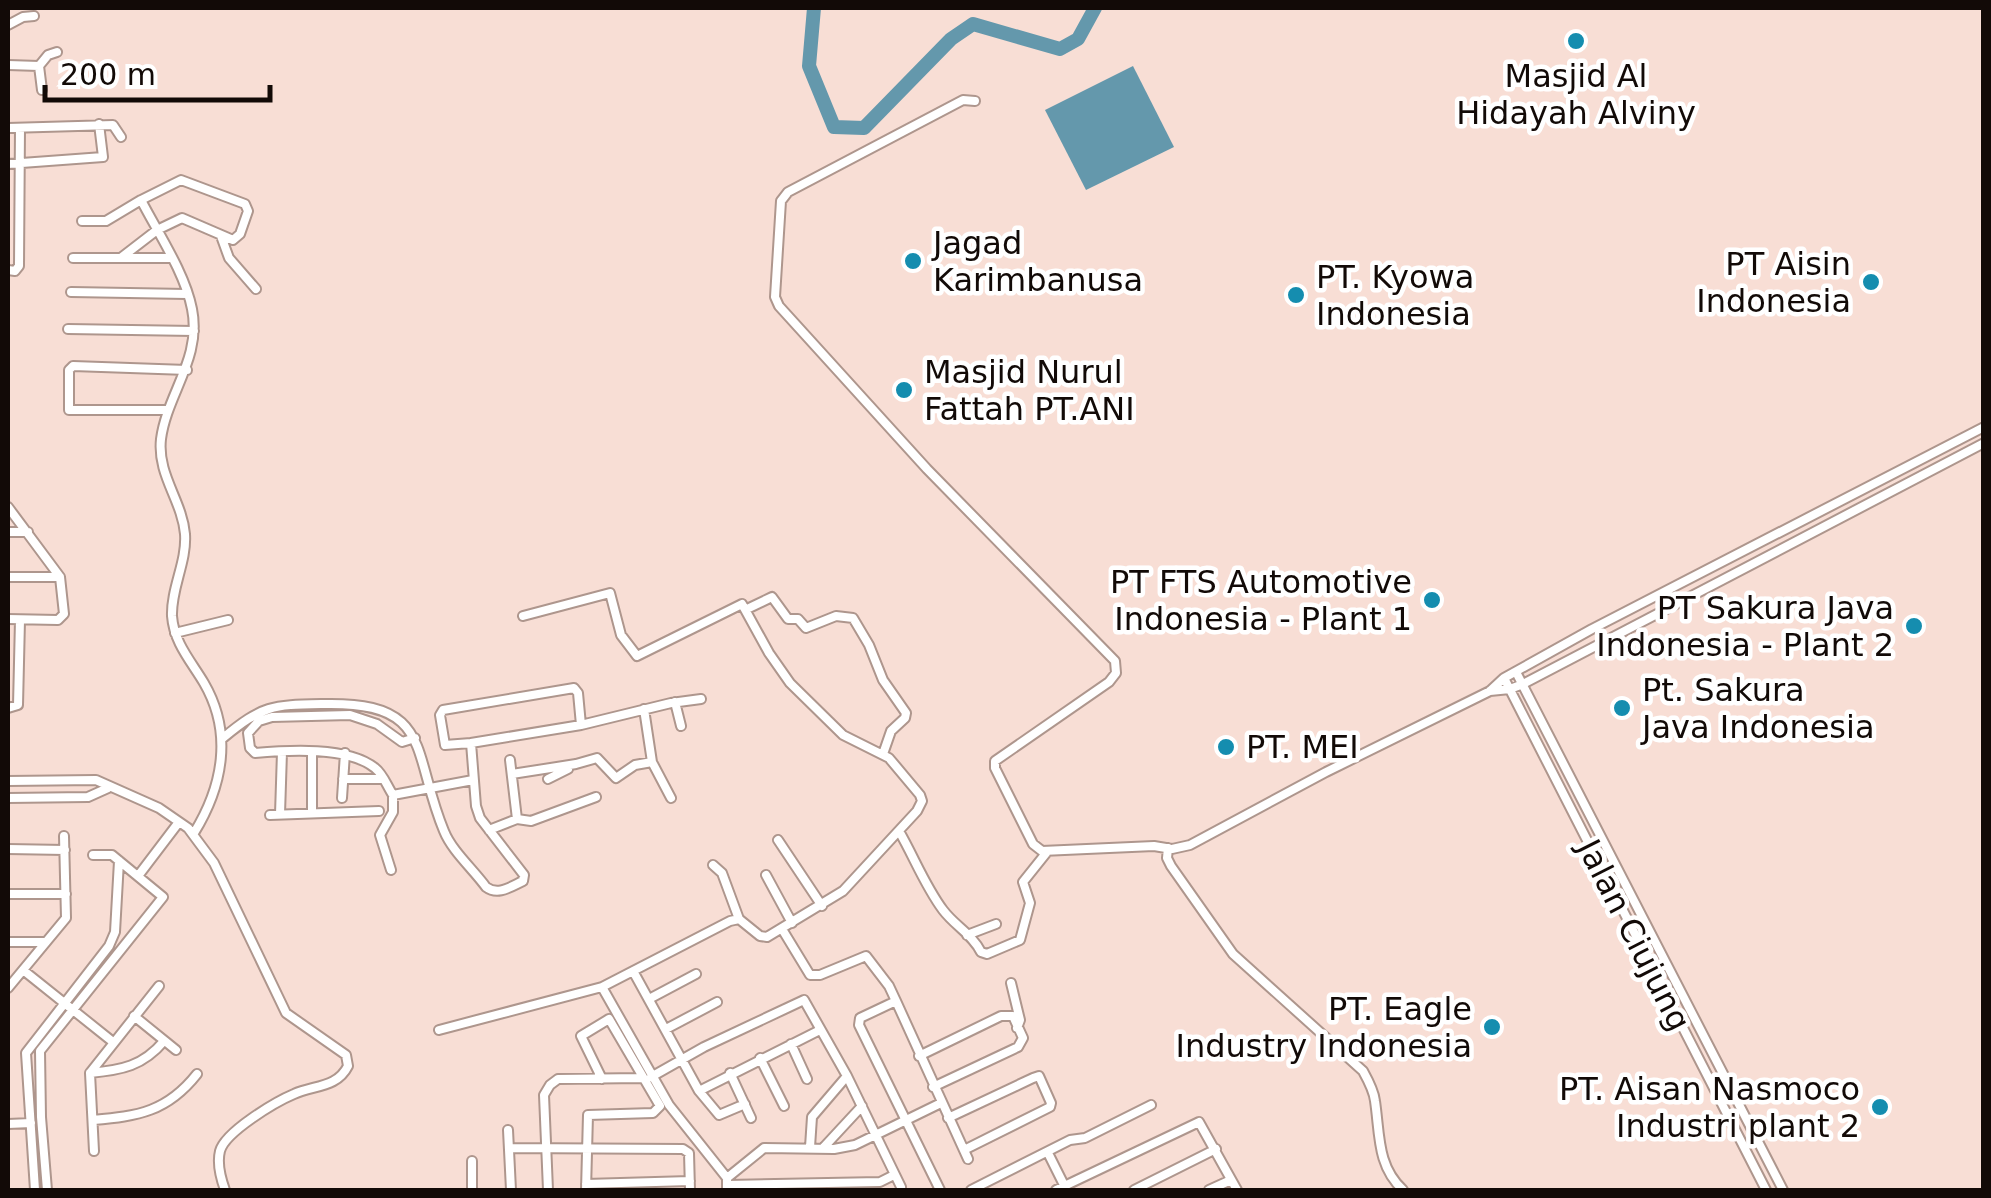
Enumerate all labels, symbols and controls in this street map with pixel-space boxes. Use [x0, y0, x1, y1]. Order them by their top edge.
marker: Masjid Al Hidayah Alviny [1565, 30, 1587, 52]
scale bar [45, 40, 270, 102]
text: 200 m [60, 57, 156, 92]
place label: Masjid Al Hidayah Alviny [1456, 57, 1696, 132]
place label: Jagad Karimbanusa [931, 224, 1143, 299]
place label: PT Aisin Indonesia [1696, 245, 1851, 320]
marker: Jagad Karimbanusa [902, 250, 924, 272]
place label: PT. Kyowa Indonesia [1316, 258, 1474, 333]
marker: PT Aisin Indonesia [1860, 271, 1882, 293]
marker: PT. Kyowa Indonesia [1285, 284, 1307, 306]
place label: Masjid Nurul Fattah PT.ANI [924, 353, 1135, 428]
marker: Masjid Nurul Fattah PT.ANI [893, 379, 915, 401]
place label: PT FTS Automotive Indonesia - Plant 1 [1110, 563, 1412, 638]
marker: PT FTS Automotive Indonesia - Plant 1 [1421, 589, 1443, 611]
place label: PT Sakura Java Indonesia - Plant 2 [1596, 589, 1894, 664]
marker: PT Sakura Java Indonesia - Plant 2 [1903, 615, 1925, 637]
place label: Pt. Sakura Java Indonesia [1640, 671, 1875, 746]
marker: Pt. Sakura Java Indonesia [1611, 697, 1633, 719]
place label: PT. MEI [1246, 728, 1359, 766]
marker: PT. MEI [1215, 736, 1237, 758]
street label: Jalan Ciujung [1569, 831, 1698, 1037]
place label: PT. Eagle Industry Indonesia [1175, 990, 1472, 1065]
marker: PT. Eagle Industry Indonesia [1481, 1016, 1503, 1038]
place label: PT. Aisan Nasmoco Industri plant 2 [1559, 1070, 1860, 1145]
marker: PT. Aisan Nasmoco Industri plant 2 [1869, 1096, 1891, 1118]

